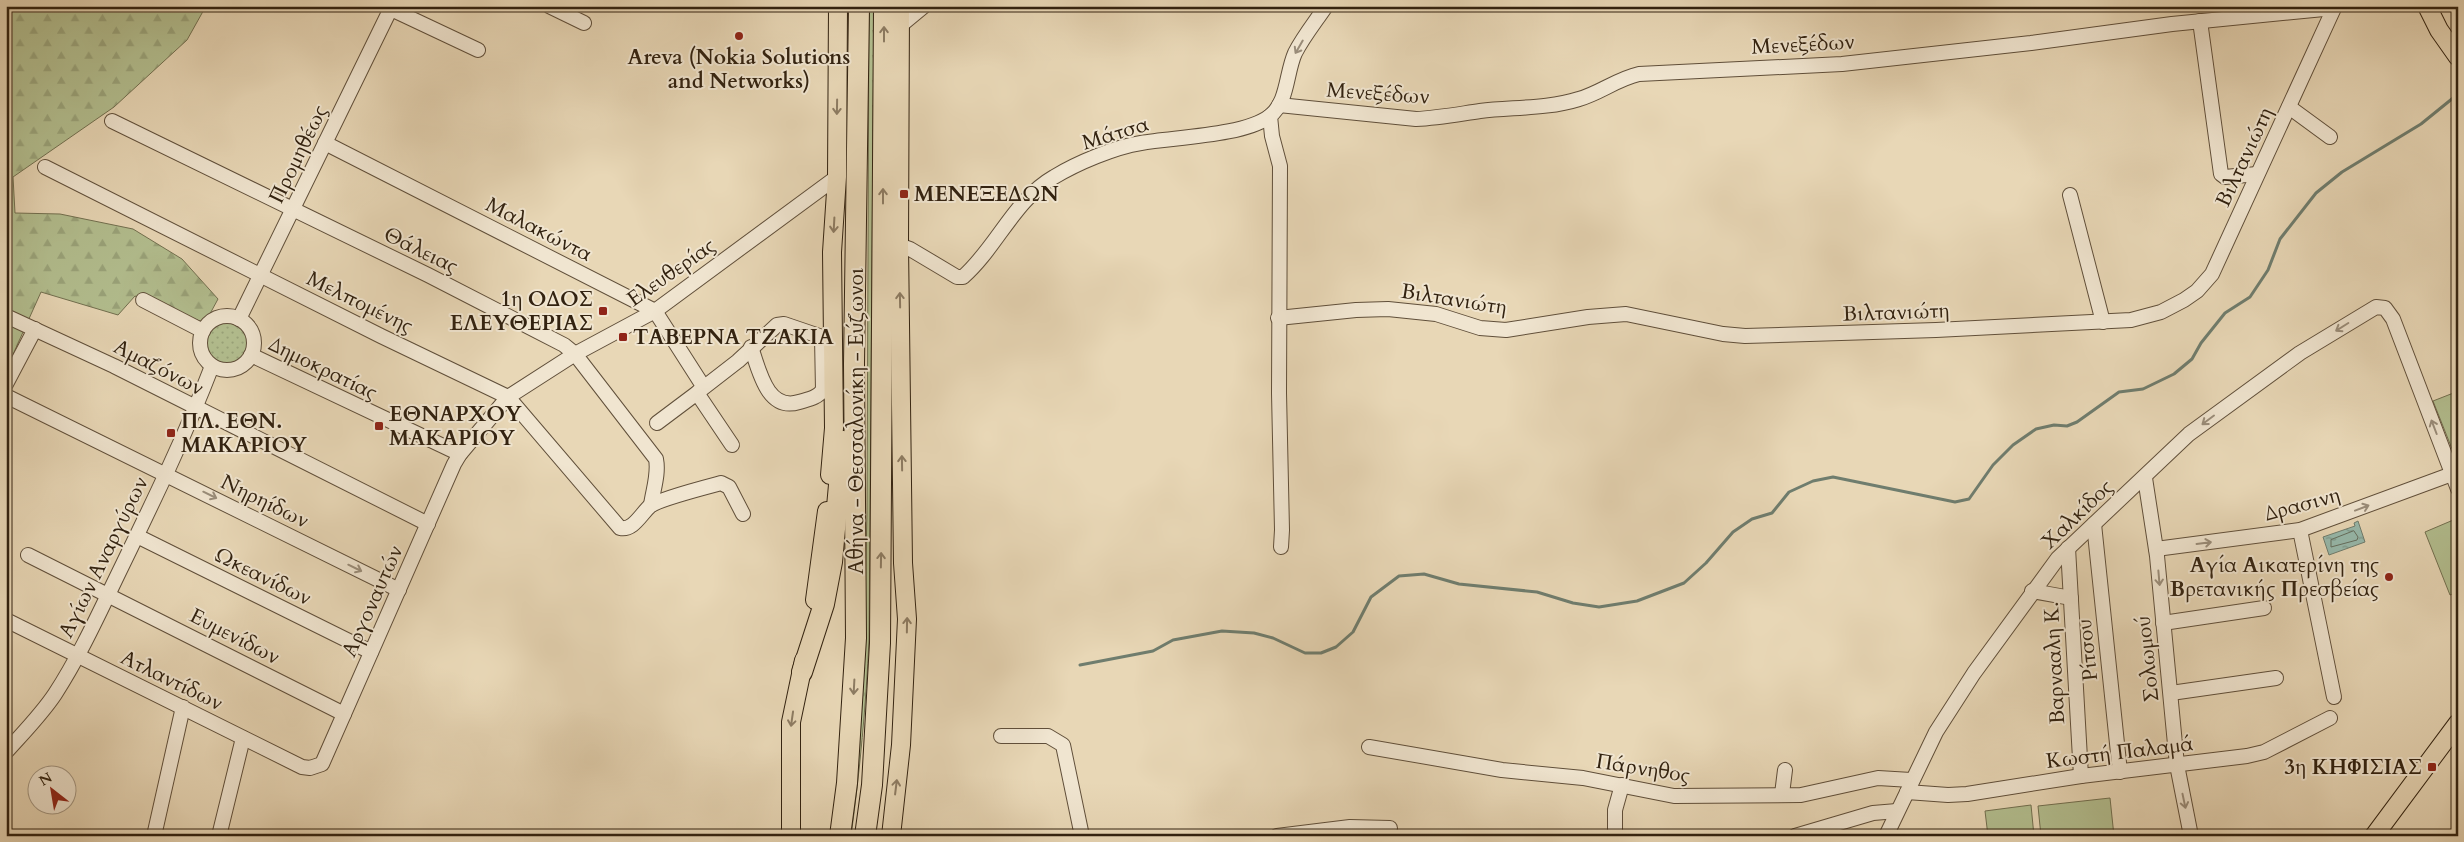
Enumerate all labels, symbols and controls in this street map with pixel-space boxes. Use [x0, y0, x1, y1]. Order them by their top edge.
one-way arrow [879, 26, 889, 42]
street label: Μενεξέδων [1751, 27, 1855, 62]
marker: Areva (Nokia Solutions and Networks) [733, 30, 745, 42]
one-way arrow [1294, 39, 1304, 54]
place label: Areva (Nokia Solutions and Networks) [628, 43, 850, 96]
street label: Μενεξέδων [1325, 75, 1431, 112]
one-way arrow [832, 99, 842, 115]
street label: Προμηθέως [262, 100, 335, 208]
street label: Βιλτανιώτη [2209, 103, 2280, 212]
street label: Μάτσα [1078, 110, 1152, 157]
place label: ΜΕΝΕΞΕΔΩΝ [914, 180, 1059, 209]
one-way arrow [878, 188, 888, 204]
marker: ΜΕΝΕΞΕΔΩΝ [898, 188, 910, 200]
street label: Μαλακώντα [481, 190, 597, 269]
one-way arrow [829, 217, 838, 233]
street label: Θάλειας [379, 220, 463, 281]
street label: Ελευθερίας [621, 231, 721, 313]
street label: Μελπομένης [302, 264, 418, 341]
street label: Αθήνα - Θεσσαλονίκη - Εύζωνοι [842, 267, 871, 575]
street label: Βιλτανιώτη [1399, 277, 1509, 322]
place label: 1η ΟΔΟΣ ΕΛΕΥΘΕΡΙΑΣ [450, 285, 593, 338]
one-way arrow [895, 293, 905, 309]
street label: Βιλτανιώτη [1842, 296, 1950, 329]
marker: 1η ΟΔΟΣ ΕΛΕΥΘΕΡΙΑΣ [597, 305, 609, 317]
one-way arrow [2335, 322, 2349, 332]
place label: ΤΑΒΕΡΝΑ ΤΖΑΚΙΑ [633, 323, 834, 352]
street label: Δημοκρατίας [264, 330, 382, 407]
marker: ΤΑΒΕΡΝΑ ΤΖΑΚΙΑ [617, 331, 629, 343]
street label: Αμαζόνων [109, 332, 209, 403]
place label: ΕΘΝΑΡΧΟΥ ΜΑΚΑΡΙΟΥ [389, 400, 522, 453]
place label: ΠΛ. ΕΘΝ. ΜΑΚΑΡΙΟΥ [181, 407, 307, 460]
one-way arrow [2202, 414, 2215, 425]
marker: ΕΘΝΑΡΧΟΥ ΜΑΚΑΡΙΟΥ [373, 420, 385, 432]
one-way arrow [2429, 420, 2438, 435]
marker: ΠΛ. ΕΘΝ. ΜΑΚΑΡΙΟΥ [165, 427, 177, 439]
one-way arrow [897, 455, 907, 472]
street label: Νηρηίδων [216, 468, 314, 535]
street label: Αγίων Αναργύρων [52, 472, 155, 643]
street label: Χαλκίδος [2035, 473, 2119, 556]
street label: Δρασινη [2261, 480, 2343, 528]
one-way arrow [202, 491, 217, 501]
one-way arrow [2354, 503, 2369, 512]
one-way arrow [2196, 538, 2212, 548]
street label: Ωκεανίδων [209, 540, 316, 613]
street label: Αργοναυτών [335, 541, 410, 662]
place label: Αγία Αικατερίνη της Βρετανικής Πρεσβείας [2170, 551, 2379, 604]
one-way arrow [876, 552, 886, 568]
one-way arrow [347, 564, 362, 573]
one-way arrow [2154, 570, 2163, 586]
marker: Αγία Αικατερίνη της Βρετανικής Πρεσβείας [2383, 571, 2395, 583]
street label: Ευμενίδων [185, 601, 285, 672]
street label: Βαρνααλη Κ. [2037, 601, 2072, 725]
street label: Σολωμού [2129, 614, 2166, 704]
street label: Ρίτσου [2070, 617, 2105, 682]
one-way arrow [902, 618, 911, 634]
street label: Ατλαντίδων [116, 643, 228, 718]
one-way arrow [849, 679, 858, 695]
one-way arrow [787, 711, 797, 727]
street label: Κωστή Παλαμά [2044, 729, 2196, 776]
street label: Πάρνηθος [1594, 747, 1692, 790]
place label: 3η ΚΗΦΙΣΙΑΣ [2284, 753, 2422, 782]
marker: 3η ΚΗΦΙΣΙΑΣ [2426, 761, 2438, 773]
north arrow [28, 764, 78, 814]
text: N [35, 768, 56, 791]
one-way arrow [891, 780, 901, 796]
one-way arrow [2180, 792, 2189, 808]

